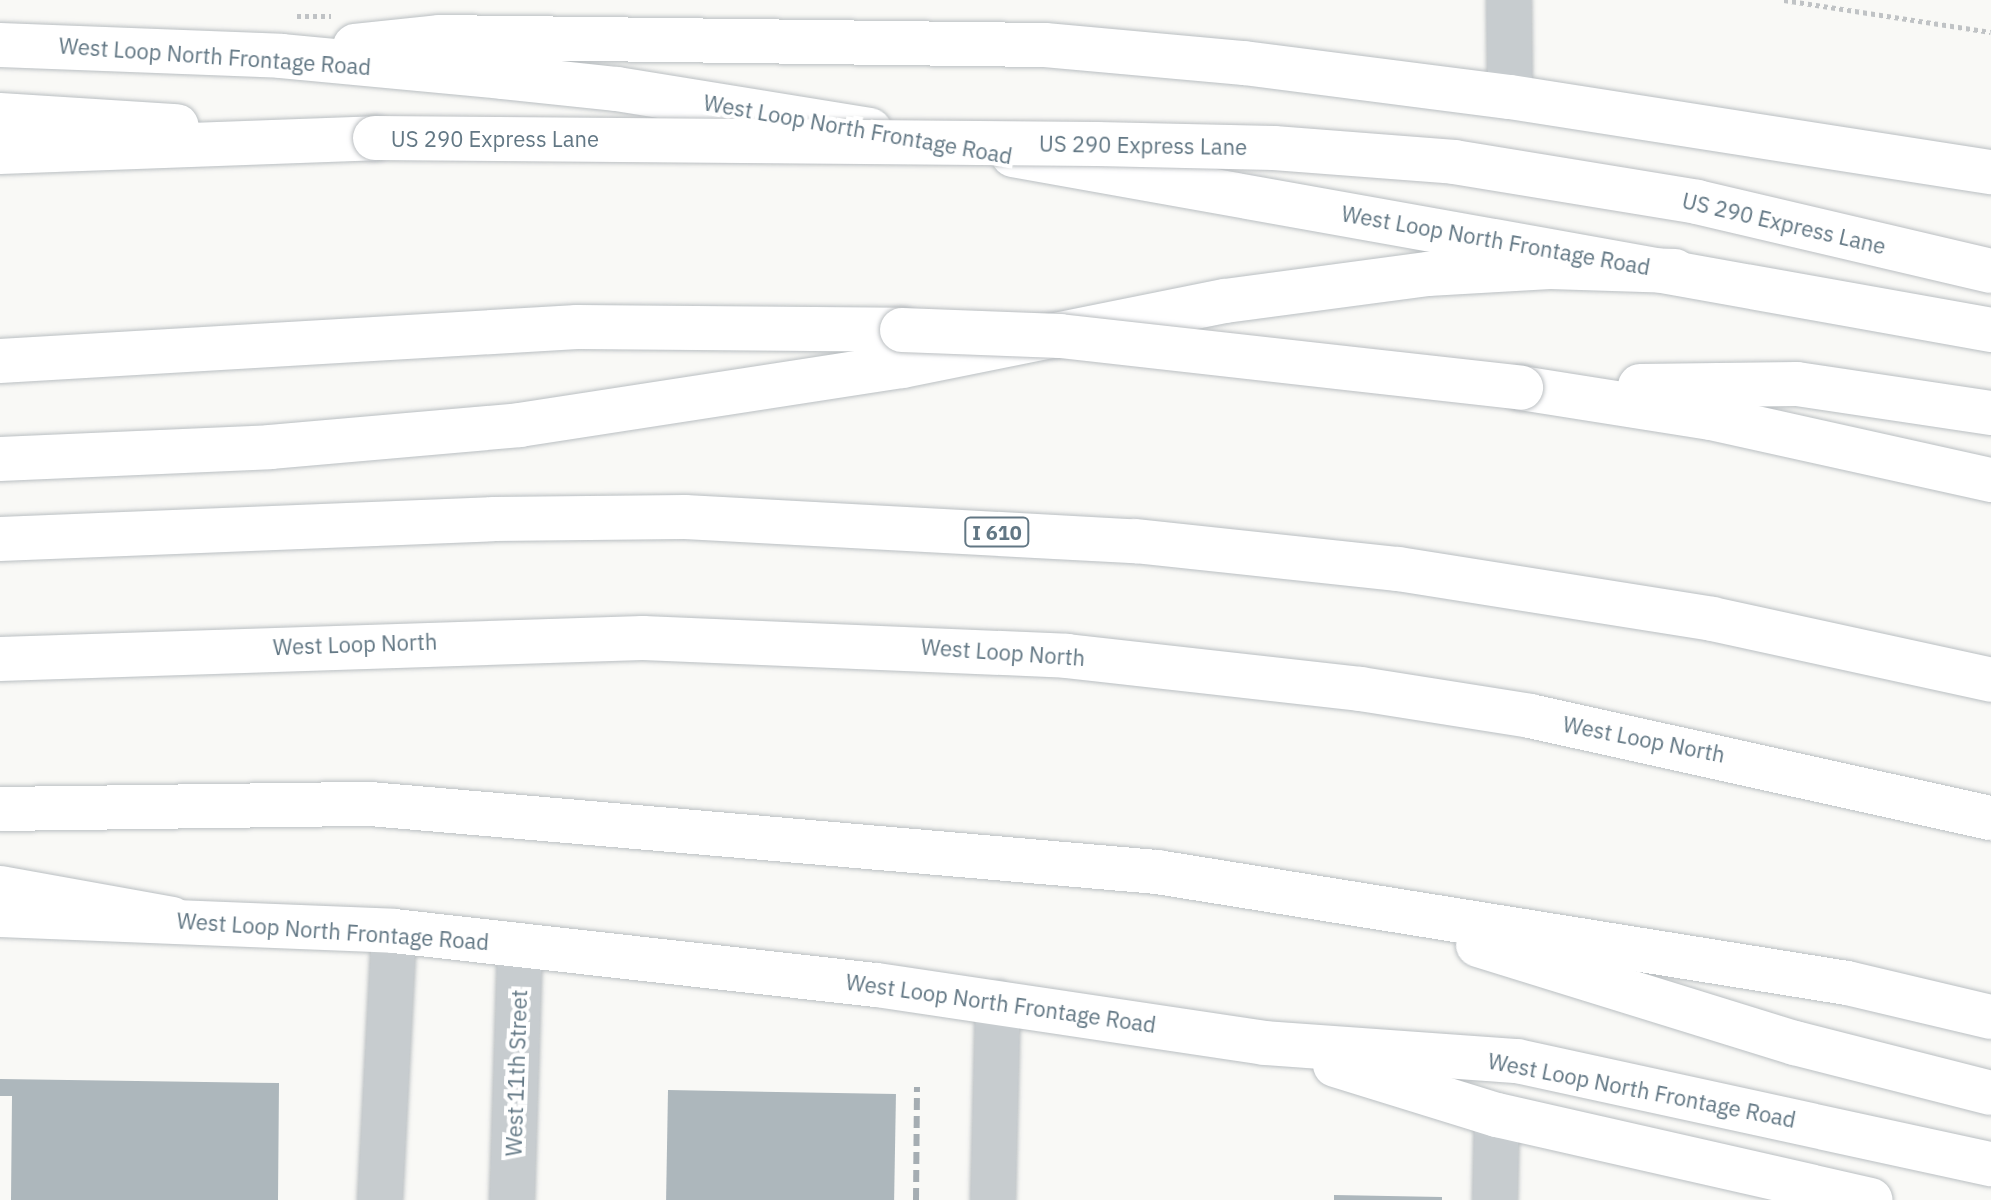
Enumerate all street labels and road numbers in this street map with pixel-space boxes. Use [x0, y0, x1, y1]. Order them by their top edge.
street label: West Loop North Frontage Road [58, 32, 372, 80]
street label: West Loop North Frontage Road [702, 89, 1014, 169]
street label: US 290 Express Lane [391, 126, 599, 152]
street label: US 290 Express Lane [1039, 130, 1247, 160]
street label: US 290 Express Lane [1680, 187, 1888, 259]
street label: West Loop North Frontage Road [1340, 200, 1652, 280]
road number: I 610 [963, 516, 1031, 548]
street label: West Loop North [272, 628, 438, 660]
street label: West Loop North [920, 633, 1086, 671]
street label: West Loop North [1561, 710, 1727, 768]
street label: West Loop North Frontage Road [176, 907, 490, 955]
street label: West Loop North Frontage Road [844, 968, 1158, 1038]
street label: West 11th Street [500, 989, 532, 1157]
street label: West Loop North Frontage Road [1486, 1047, 1798, 1133]

